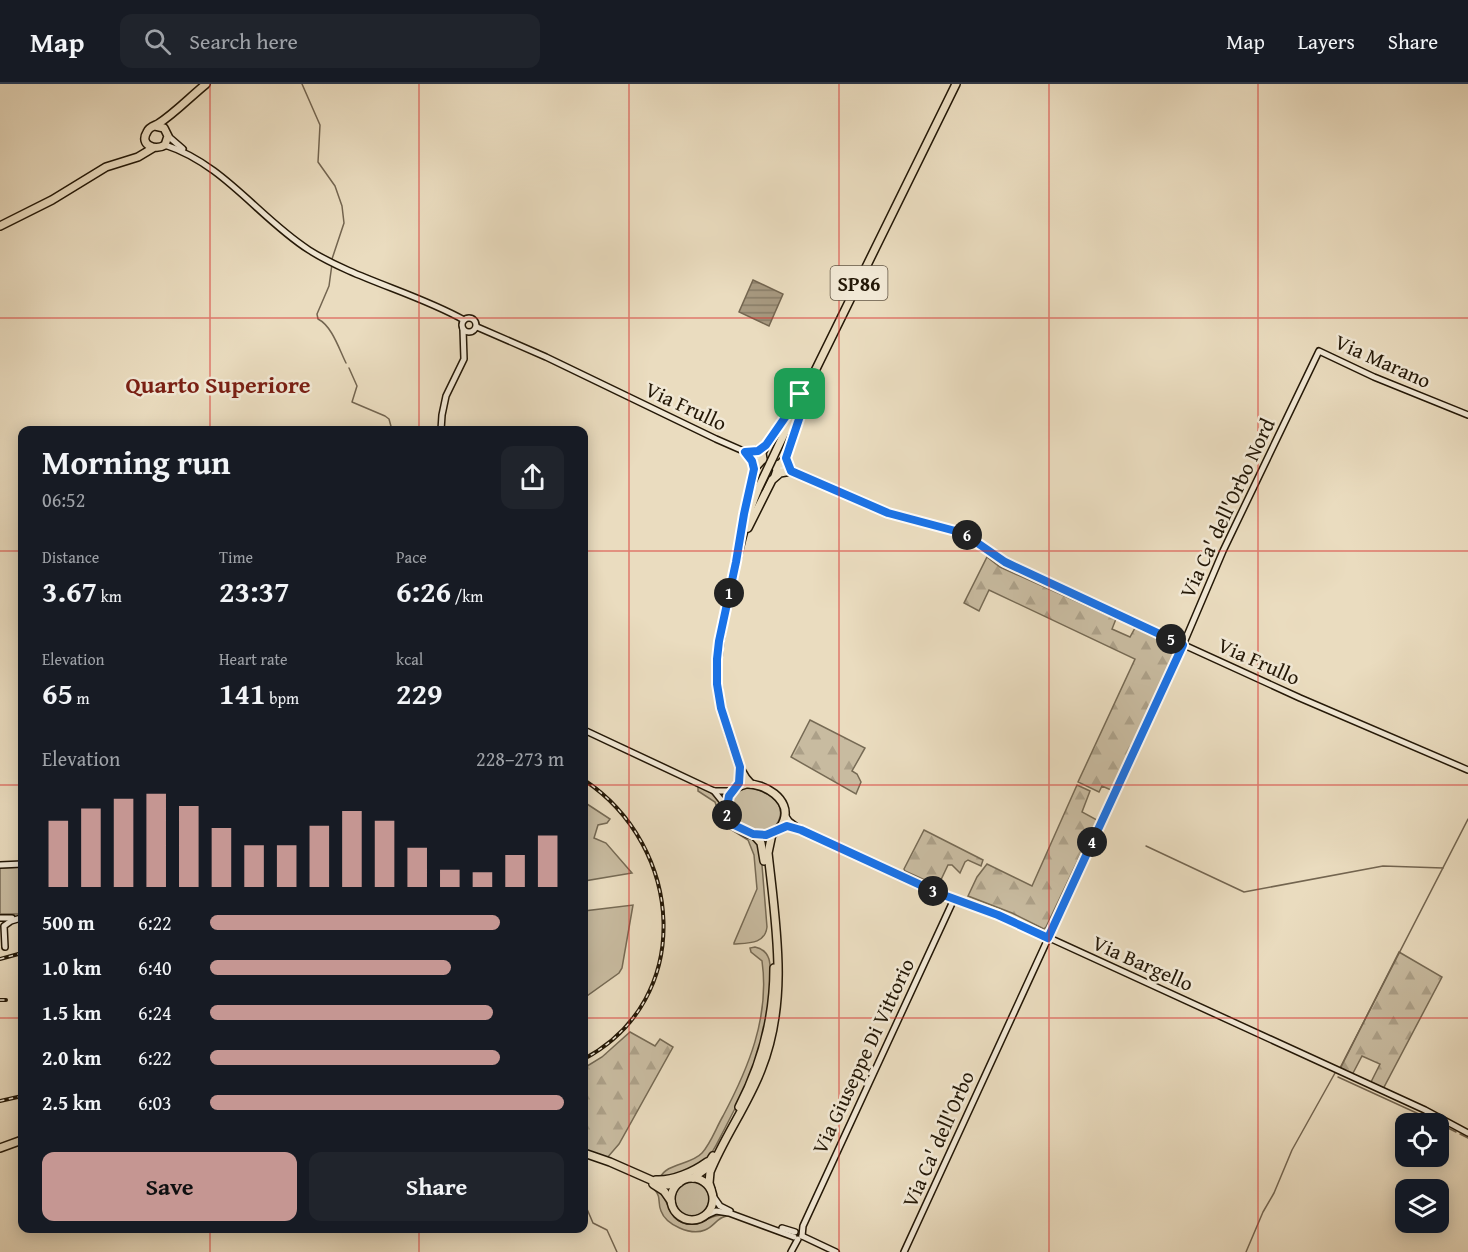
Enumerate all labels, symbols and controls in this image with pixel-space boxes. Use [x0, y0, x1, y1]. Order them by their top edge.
search box [120, 14, 540, 68]
text: Map [30, 21, 84, 62]
icon: search [141, 25, 174, 58]
text: Search here [189, 25, 298, 57]
text: Map [1226, 26, 1265, 57]
text: Layers [1298, 26, 1355, 57]
text: Share [1388, 26, 1438, 57]
road number: SP86 [830, 266, 888, 300]
street label: Via Marano [1330, 326, 1436, 396]
district label: Quarto Superiore [126, 367, 311, 402]
pin [774, 368, 825, 419]
street label: Via Frullo [640, 374, 732, 438]
icon: arrive [783, 377, 816, 410]
street label: Via Ca' dell'Orbo Nord [1172, 412, 1283, 603]
text: Morning run [42, 438, 231, 486]
button: share [501, 446, 564, 509]
text: 06:52 [42, 485, 85, 514]
pin: 6 [952, 520, 982, 550]
text: 6 [963, 523, 971, 547]
text: Distance [42, 545, 99, 569]
text: Time [219, 545, 253, 569]
text: Pace [396, 545, 427, 569]
text: 3.67 [42, 569, 97, 613]
text: 23:37 [219, 569, 290, 613]
text: 6:26 [396, 569, 451, 613]
pin: 1 [714, 578, 744, 608]
text: 1 [725, 581, 733, 605]
text: km [97, 584, 122, 608]
text: /km [451, 584, 483, 608]
pin: 5 [1156, 624, 1186, 654]
text: 5 [1167, 627, 1175, 651]
street label: Via Frullo [1213, 629, 1305, 693]
text: Elevation [42, 647, 105, 671]
text: Heart rate [219, 647, 288, 671]
text: kcal [396, 647, 423, 671]
text: 65 [42, 671, 73, 715]
text: 141 [219, 671, 266, 715]
text: 229 [396, 671, 443, 715]
text: m [73, 686, 90, 710]
text: bpm [266, 686, 299, 710]
text: Elevation [42, 744, 120, 773]
text: 228–273 m [476, 744, 564, 773]
pin: 2 [712, 800, 742, 830]
text: 2 [723, 803, 731, 827]
pin: 4 [1077, 827, 1107, 857]
text: 4 [1088, 830, 1096, 854]
pin: 3 [918, 876, 948, 906]
text: 3 [929, 879, 937, 903]
text: 500 m [42, 908, 95, 937]
text: 6:22 [138, 908, 172, 937]
street label: Via Bargello [1088, 927, 1198, 999]
text: 1.0 km [42, 953, 101, 982]
text: 6:40 [138, 953, 172, 982]
street label: Via Giuseppe Di Vittorio [804, 953, 922, 1159]
text: 1.5 km [42, 998, 101, 1027]
text: 6:24 [138, 998, 172, 1027]
text: 2.0 km [42, 1043, 101, 1072]
text: 6:22 [138, 1043, 172, 1072]
street label: Via Ca' dell'Orbo [894, 1066, 982, 1212]
text: 2.5 km [42, 1088, 101, 1117]
text: 6:03 [138, 1088, 172, 1117]
map controls [1395, 1113, 1449, 1233]
button: locate [1395, 1113, 1449, 1167]
button: Save [42, 1152, 297, 1221]
button: Share [309, 1152, 564, 1221]
button: layers [1395, 1179, 1449, 1233]

